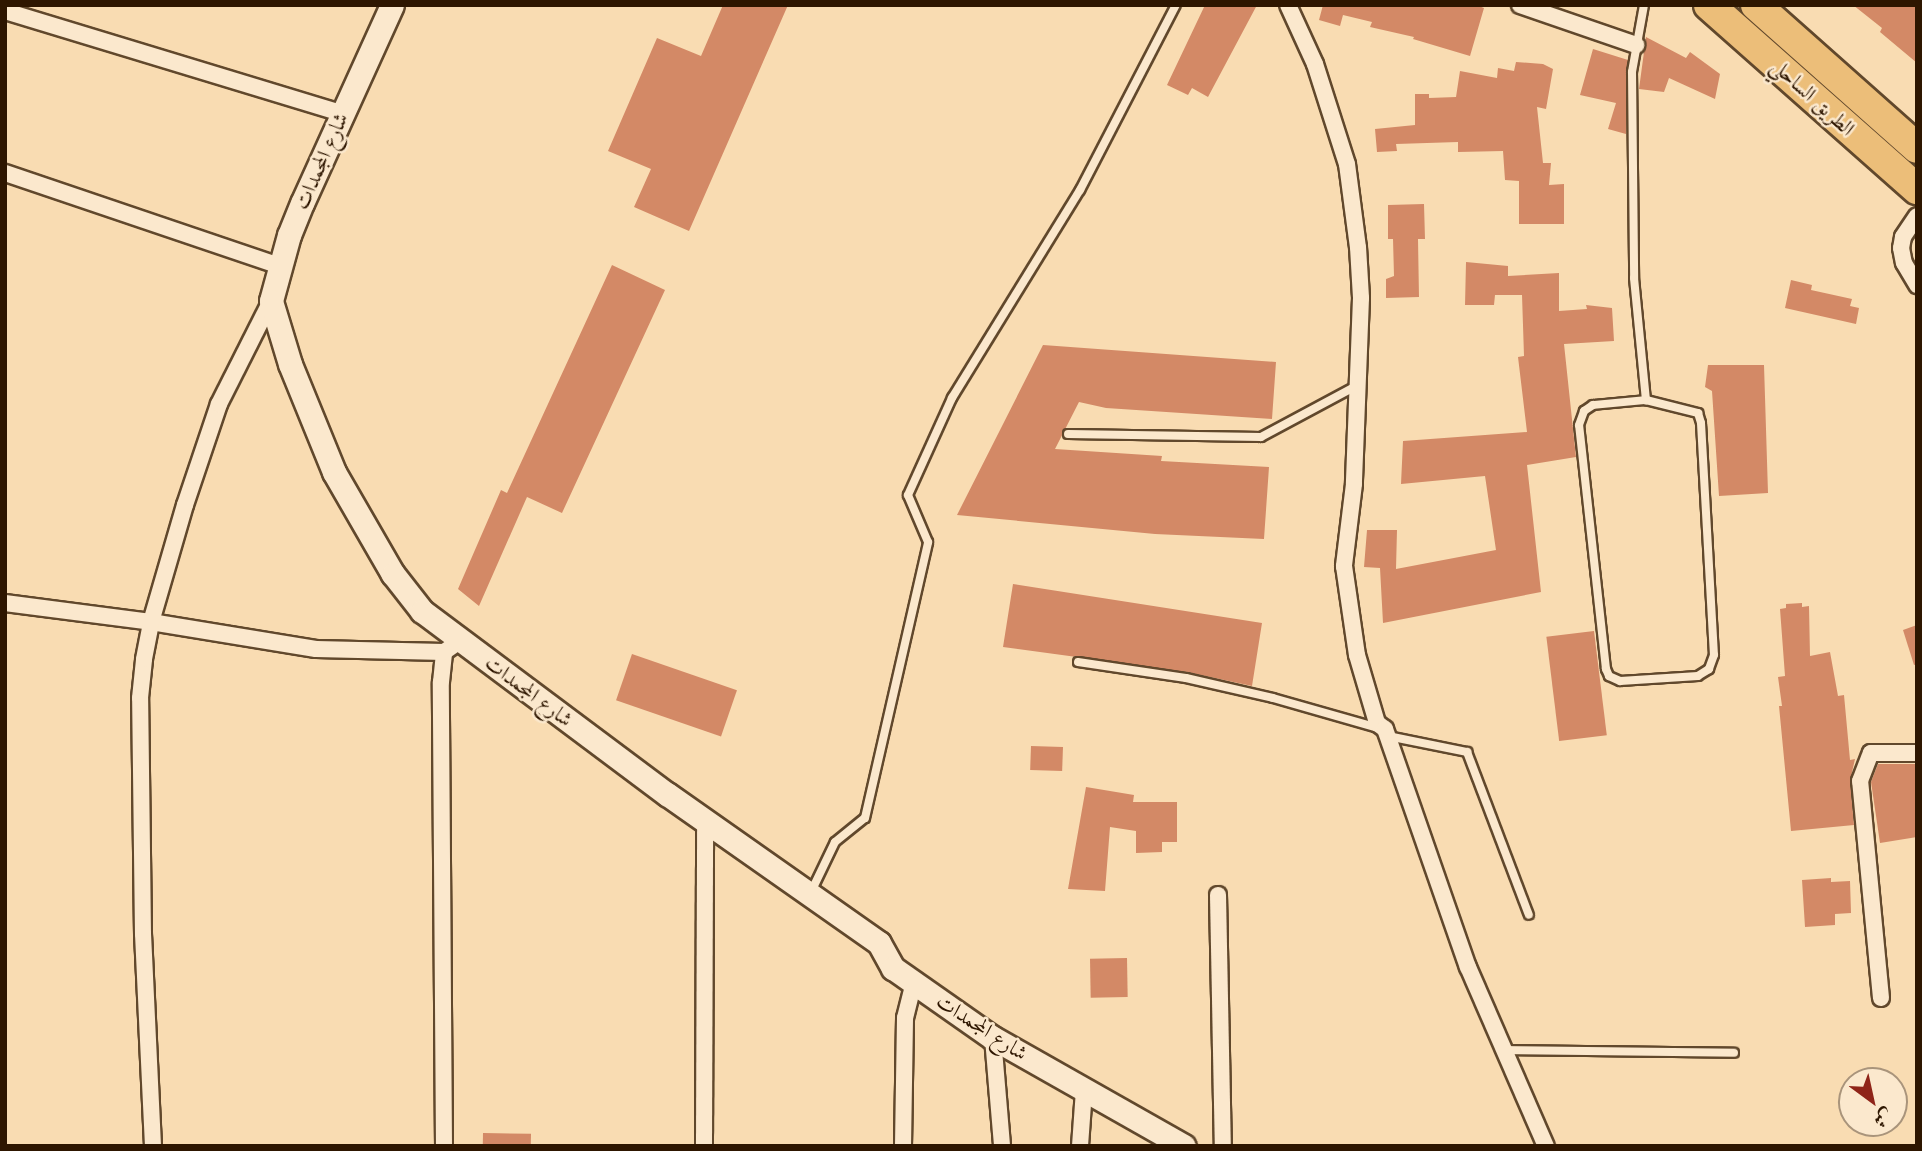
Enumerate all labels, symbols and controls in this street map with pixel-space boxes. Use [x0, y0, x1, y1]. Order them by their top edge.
street label: الطريق الساحلي [1766, 53, 1860, 141]
street label: شارع المجمدات [288, 109, 354, 213]
street label: شارع المجمدات [480, 650, 578, 732]
street label: شارع المجمدات [932, 988, 1032, 1066]
north arrow [1838, 1067, 1908, 1137]
text: ش [1869, 1104, 1898, 1133]

